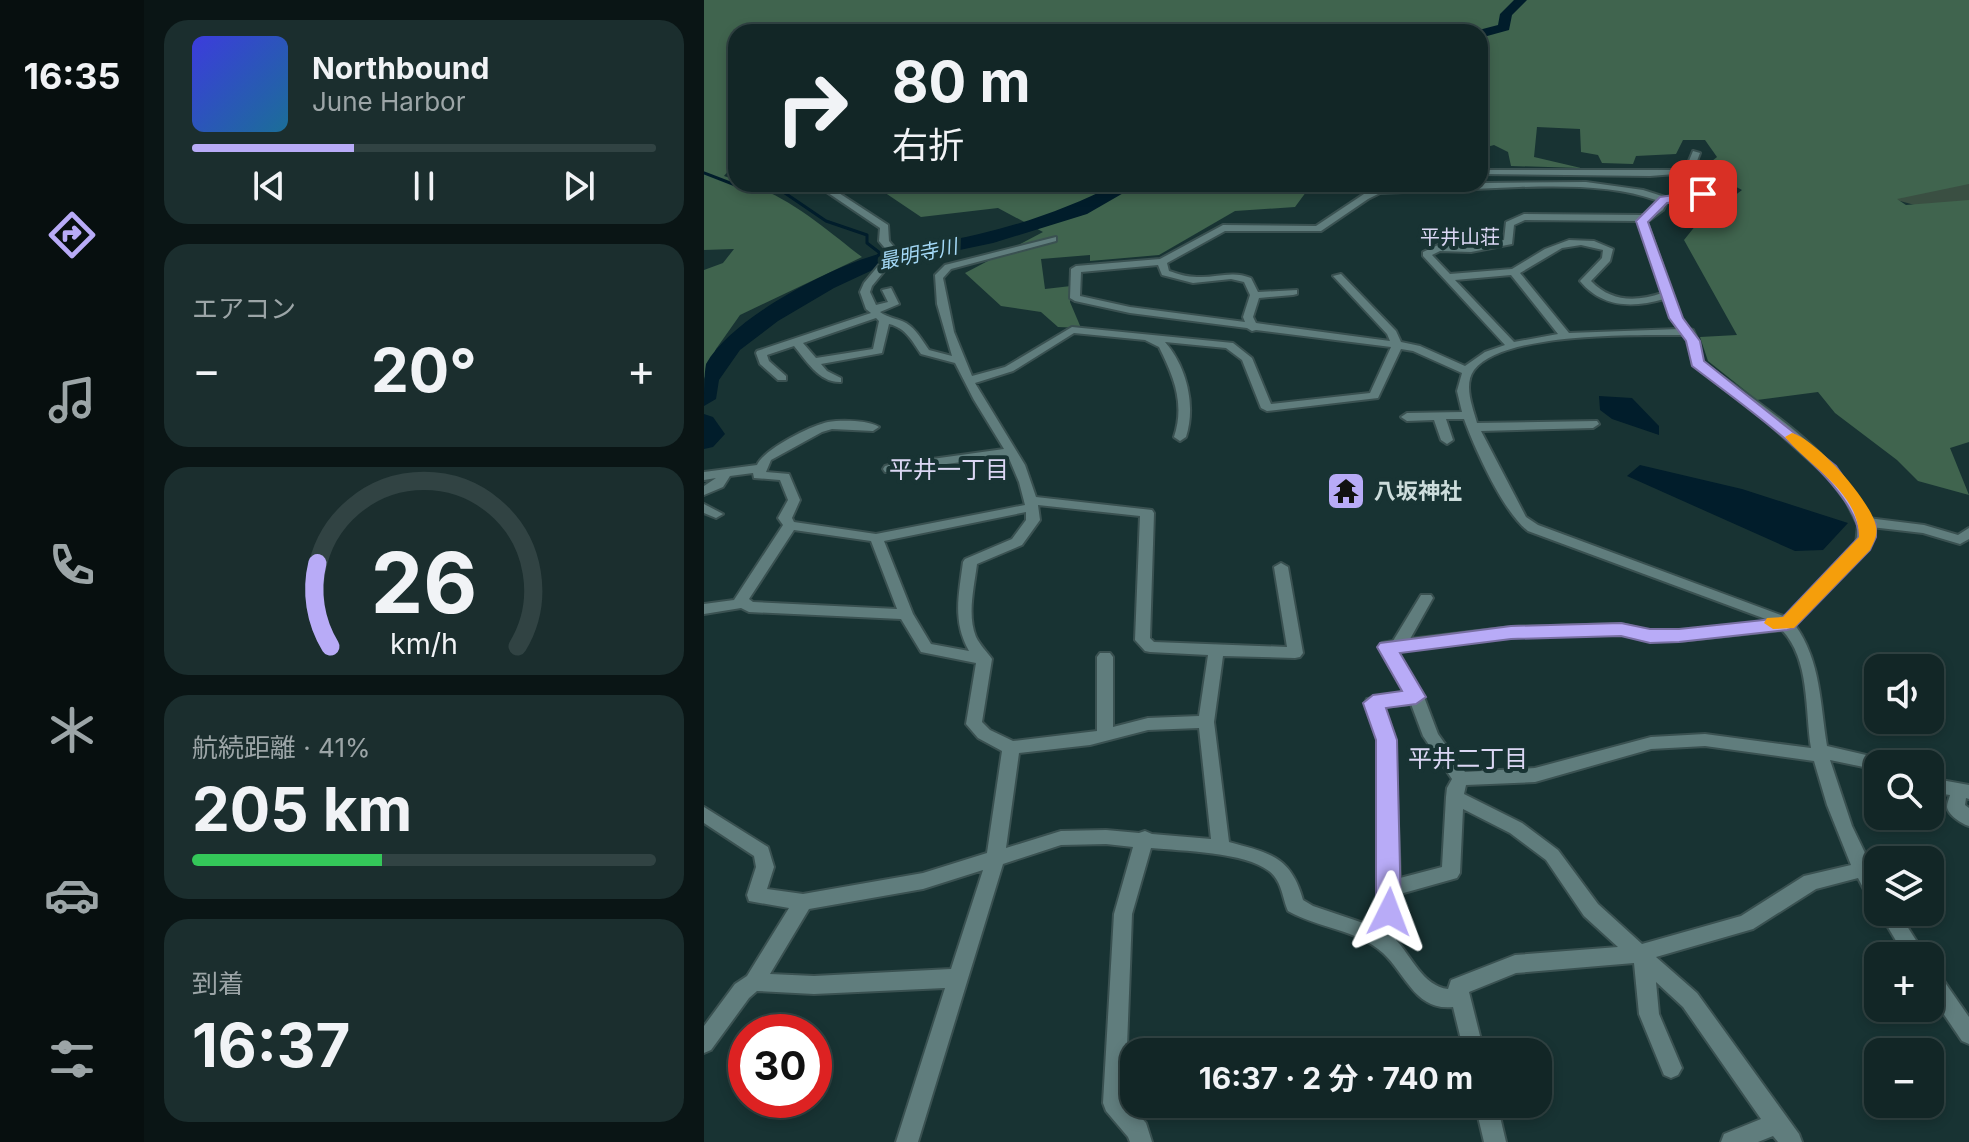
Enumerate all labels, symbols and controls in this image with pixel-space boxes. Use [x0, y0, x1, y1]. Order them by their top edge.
text: 80 m [892, 48, 1031, 116]
text: Northbound [312, 50, 489, 86]
text: 16:35 [23, 54, 121, 98]
icon: right [760, 56, 864, 160]
text: June Harbor [312, 86, 465, 117]
text: 右折 [892, 123, 964, 167]
pin [1669, 160, 1737, 228]
icon: previous [247, 164, 291, 208]
icon: pause [402, 164, 446, 208]
icon: next [557, 164, 601, 208]
icon: arrive [1681, 172, 1725, 216]
icon: directions [44, 207, 100, 263]
district label: 平井山荘 [1420, 225, 1500, 249]
water label: 最明寺川 [876, 234, 962, 274]
text: エアコン [192, 293, 296, 324]
text: 20° [371, 334, 477, 406]
text: − [192, 343, 221, 397]
text: + [627, 343, 656, 397]
icon: music [44, 372, 100, 428]
district label: 平井一丁目 [889, 455, 1009, 484]
temple icon: 八坂神社 [1325, 470, 1367, 512]
place label: 八坂神社 [1374, 478, 1462, 504]
text: 26 [371, 532, 477, 633]
icon: phone [44, 537, 100, 593]
text: km/h [390, 626, 458, 661]
map controls [1864, 654, 1944, 1118]
button: sound [1864, 654, 1944, 734]
icon: climate [44, 702, 100, 758]
text: 航続距離 · 41% [192, 732, 371, 763]
district label: 平井二丁目 [1408, 744, 1528, 773]
button: search [1864, 750, 1944, 830]
text: 205 km [192, 773, 412, 845]
button: layers [1864, 846, 1944, 926]
icon: car [44, 867, 100, 923]
position arrow [1347, 870, 1431, 954]
button: + [1864, 942, 1944, 1022]
text: 到着 [192, 968, 244, 999]
text: 16:37 [192, 1009, 351, 1081]
speed limit sign: 30 [728, 1014, 832, 1118]
icon: filters [44, 1031, 100, 1087]
button: − [1864, 1038, 1944, 1118]
text: 16:37 · 2 分 · 740 m [1199, 1060, 1473, 1096]

